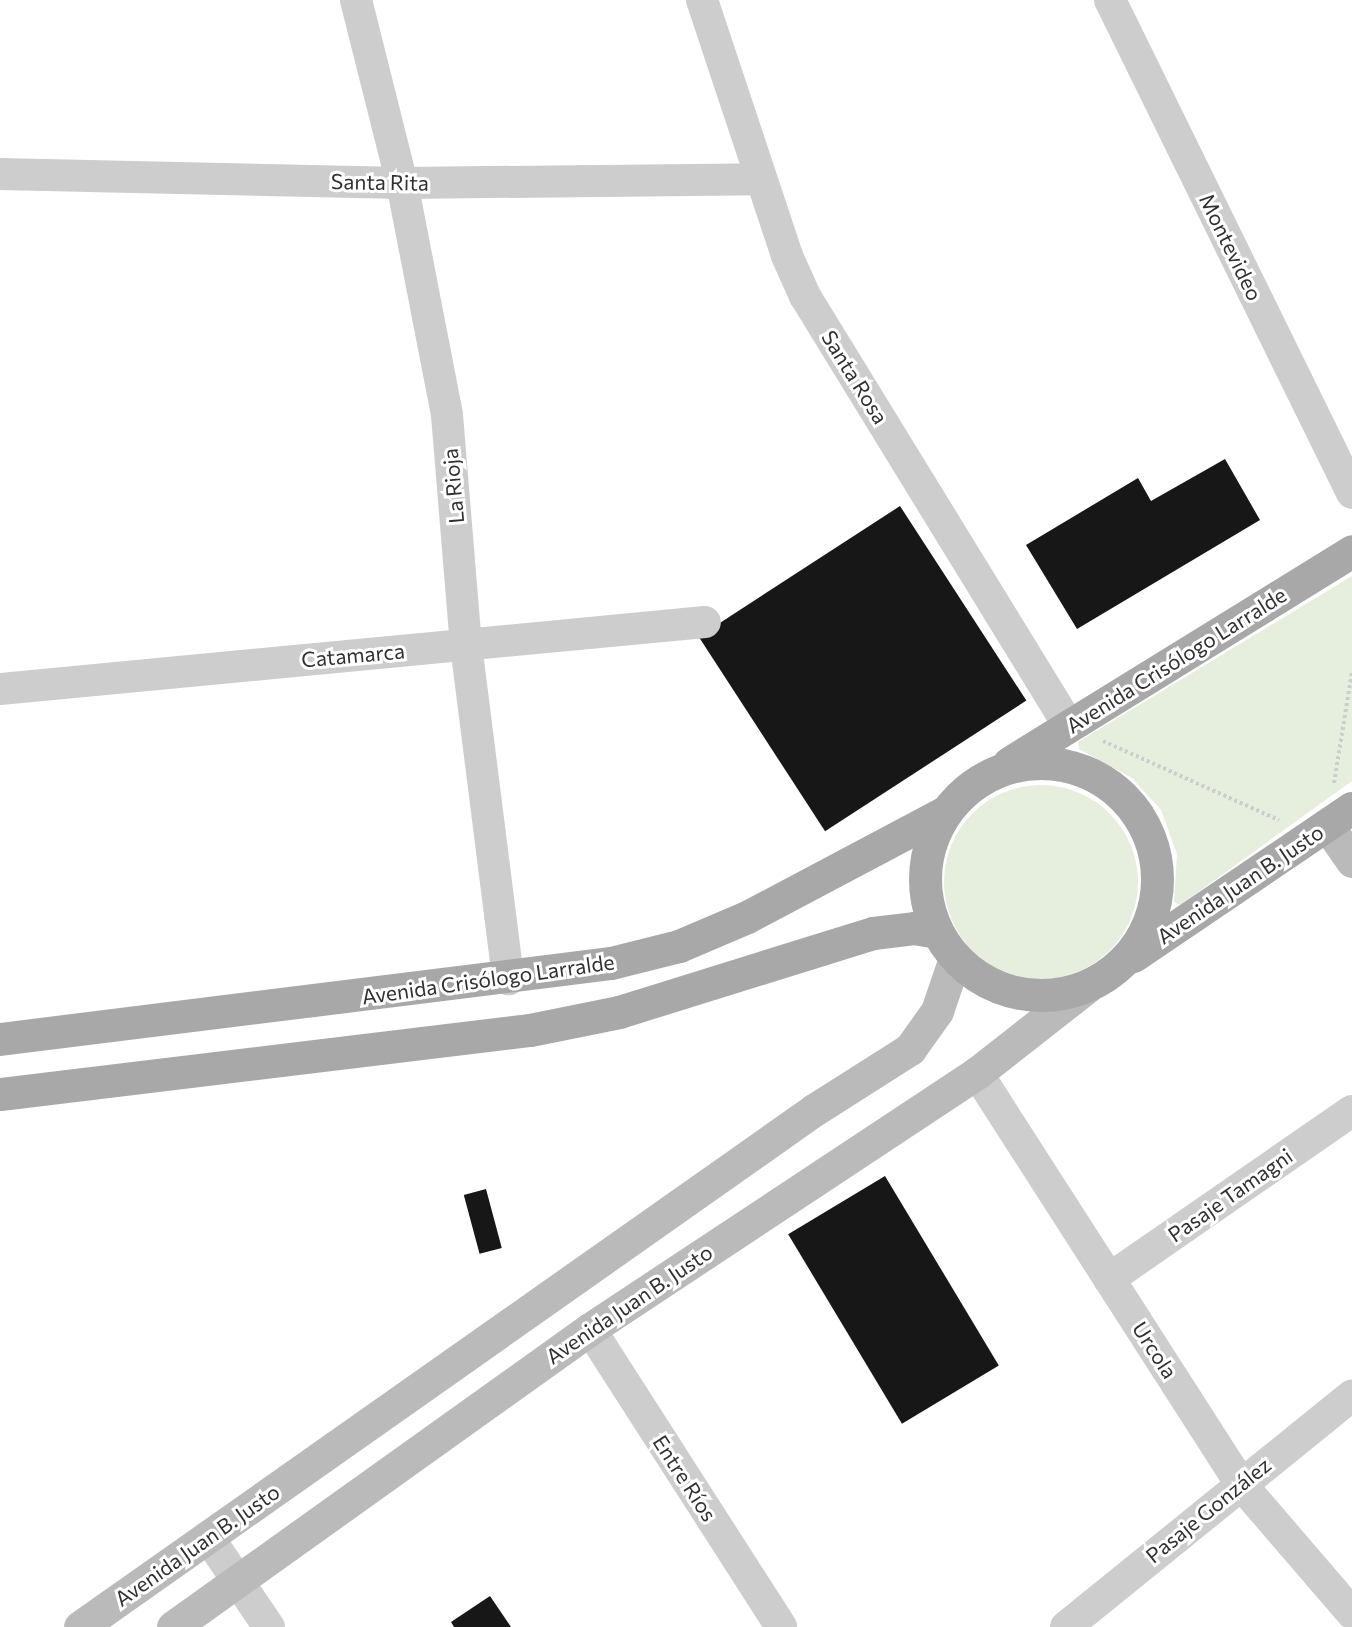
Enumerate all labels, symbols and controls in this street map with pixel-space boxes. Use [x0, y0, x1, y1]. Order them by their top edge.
street label: Santa Rita [331, 169, 429, 195]
street label: Montevideo [1194, 189, 1268, 305]
street label: Santa Rosa [816, 326, 894, 428]
street label: La Rioja [437, 447, 469, 525]
street label: Avenida Crisólogo Larralde [1061, 582, 1291, 738]
street label: Catamarca [300, 638, 406, 672]
street label: Avenida Juan B. Justo [1152, 819, 1328, 949]
street label: Avenida Crisólogo Larralde [360, 949, 616, 1009]
street label: Pasaje Tamagni [1163, 1143, 1297, 1247]
street label: Avenida Juan B. Justo [541, 1239, 717, 1369]
street label: Urcola [1127, 1317, 1183, 1383]
street label: Entre Ríos [648, 1430, 722, 1526]
street label: Pasaje González [1141, 1452, 1275, 1568]
street label: Avenida Juan B. Justo [110, 1479, 284, 1611]

